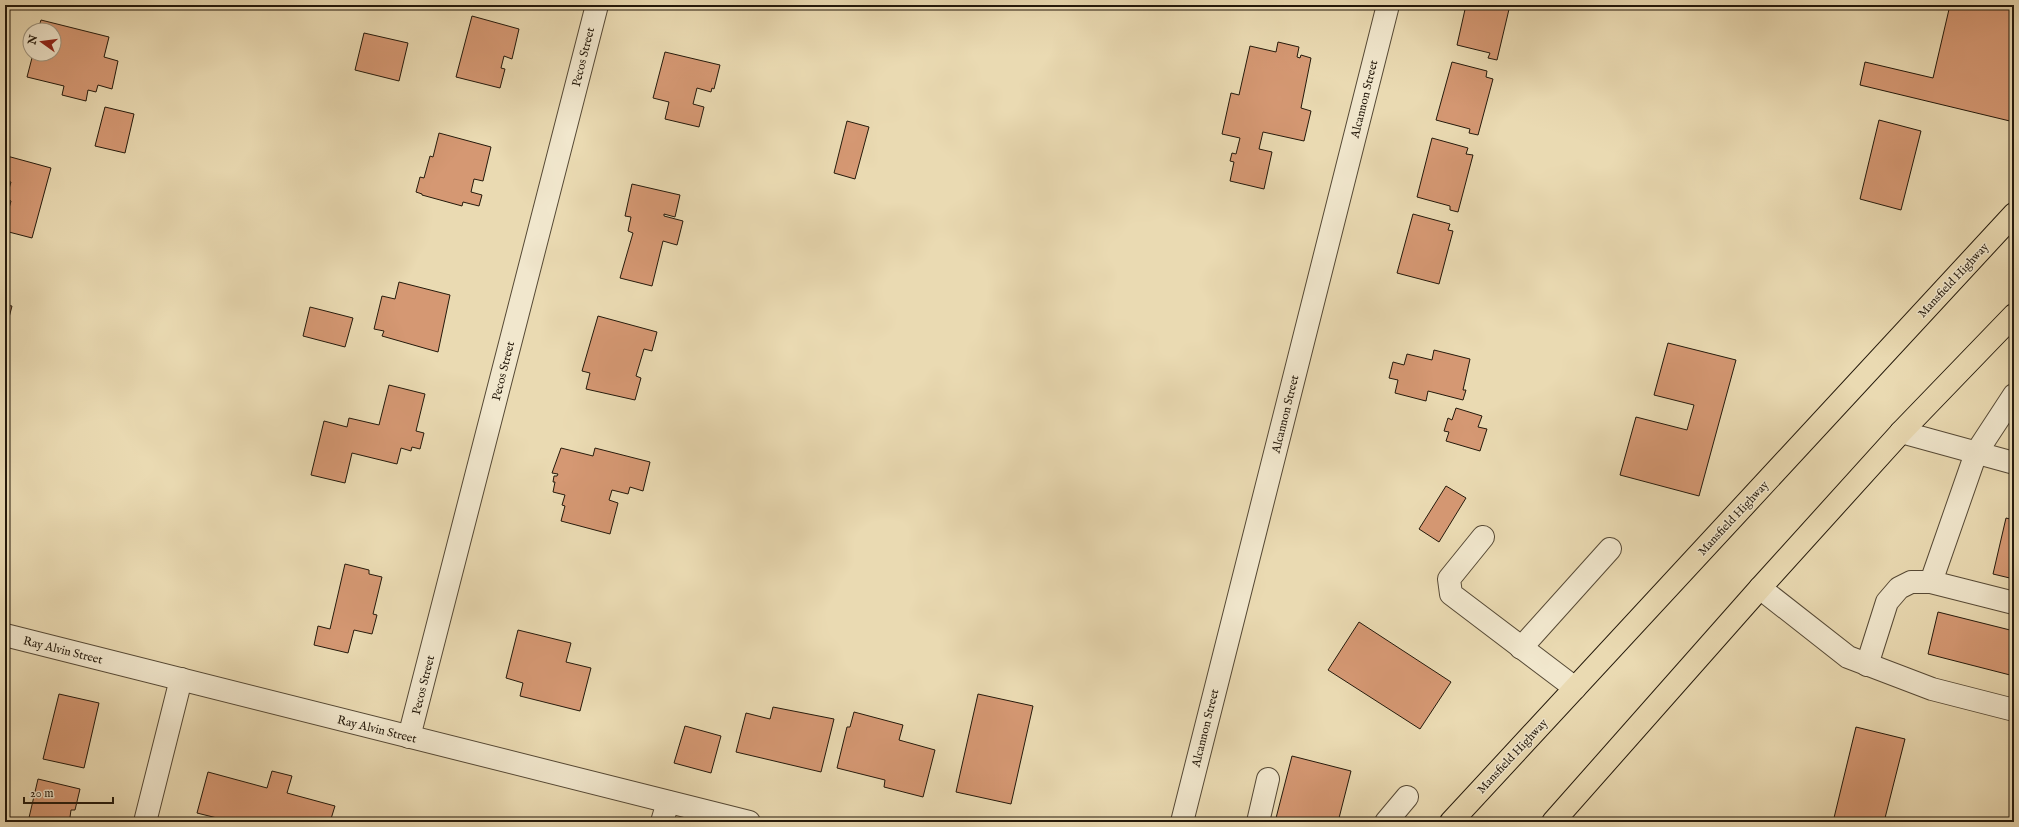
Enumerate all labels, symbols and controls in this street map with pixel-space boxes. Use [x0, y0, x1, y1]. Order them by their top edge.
north arrow [22, 22, 62, 62]
street label: Pecos Street [569, 26, 598, 88]
text: N [25, 33, 41, 47]
street label: Alcannon Street [1347, 59, 1381, 141]
street label: Mansfield Highway [1915, 240, 1992, 321]
street label: Pecos Street [489, 340, 518, 402]
street label: Alcannon Street [1268, 374, 1302, 456]
street label: Mansfield Highway [1695, 478, 1772, 559]
street label: Ray Alvin Street [22, 633, 104, 668]
street label: Pecos Street [409, 654, 438, 716]
street label: Alcannon Street [1188, 688, 1222, 770]
street label: Ray Alvin Street [336, 712, 418, 747]
street label: Mansfield Highway [1474, 716, 1551, 797]
scale bar [24, 779, 113, 805]
text: 20 m [30, 786, 53, 801]

